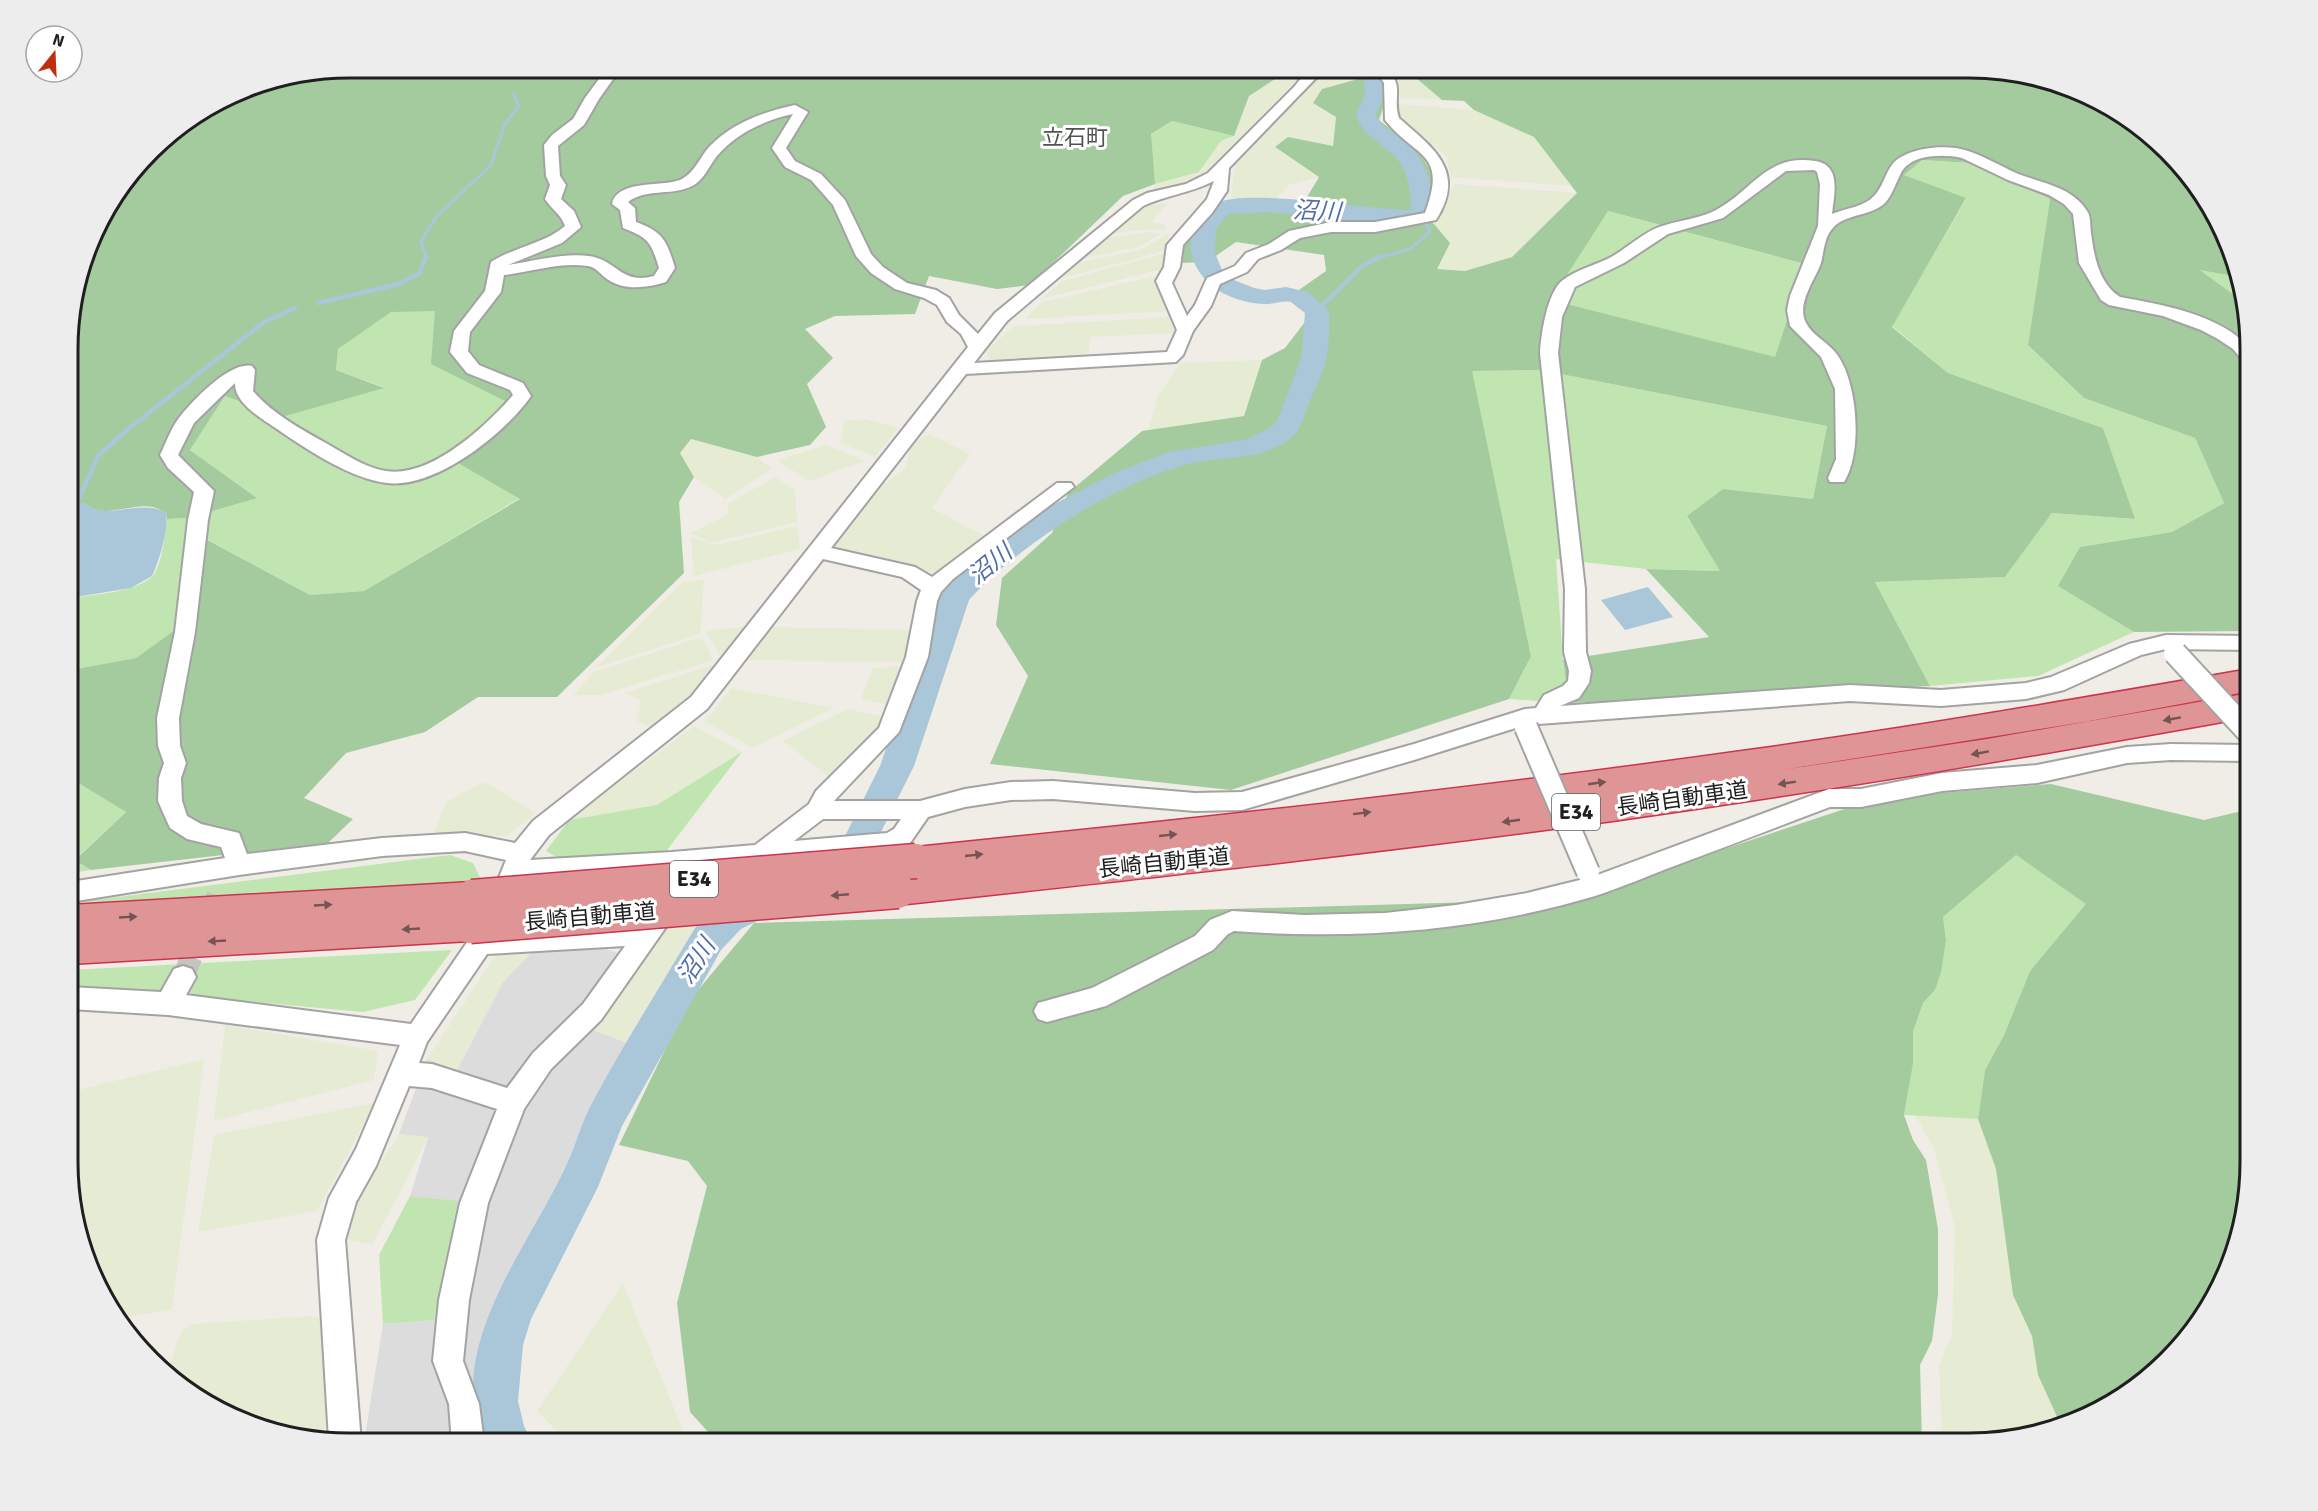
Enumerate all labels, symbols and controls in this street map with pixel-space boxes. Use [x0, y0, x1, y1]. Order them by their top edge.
north arrow [24, 24, 84, 84]
text: N [50, 29, 67, 52]
district label: 立石町 [1042, 124, 1108, 151]
water label: 沼川 [1292, 195, 1345, 227]
water label: 沼川 [962, 535, 1020, 591]
one-way arrow [2162, 715, 2181, 724]
one-way arrow [1970, 748, 1989, 757]
street label: 長崎自動車道 [1615, 776, 1749, 821]
one-way arrow [1588, 778, 1607, 787]
one-way arrow [1777, 778, 1796, 787]
road number: E34 [1552, 794, 1600, 830]
one-way arrow [1352, 808, 1371, 818]
one-way arrow [1501, 816, 1520, 825]
one-way arrow [1159, 830, 1178, 840]
street label: 長崎自動車道 [1097, 842, 1231, 883]
one-way arrow [965, 850, 984, 860]
road number: E34 [670, 861, 718, 897]
one-way arrow [830, 890, 849, 900]
street label: 長崎自動車道 [523, 897, 657, 936]
one-way arrow [313, 901, 332, 910]
one-way arrow [119, 912, 138, 921]
one-way arrow [402, 925, 421, 934]
water label: 沼川 [670, 930, 723, 989]
one-way arrow [207, 936, 226, 945]

